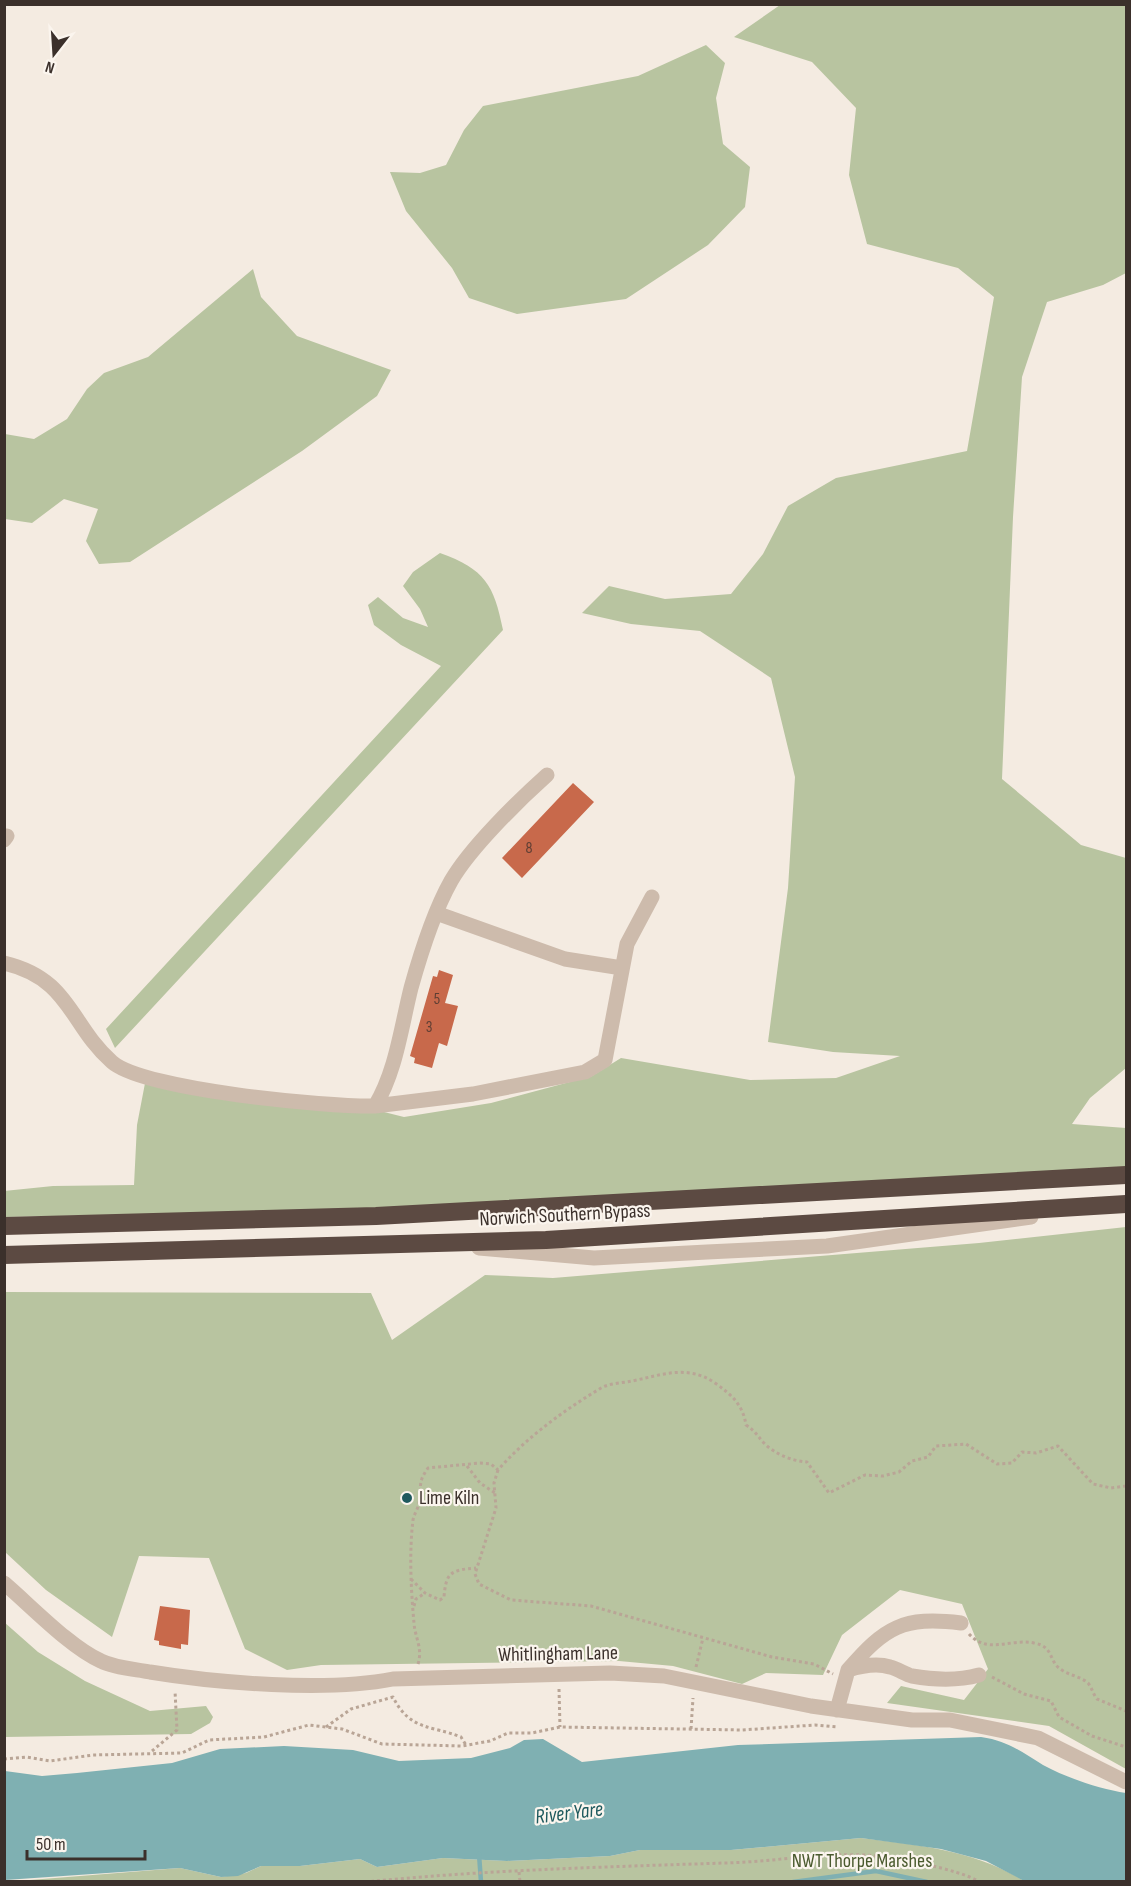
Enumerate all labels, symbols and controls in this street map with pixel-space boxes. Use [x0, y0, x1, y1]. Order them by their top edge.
north arrow [24, 24, 84, 84]
text: N [43, 57, 57, 77]
house number: 8 [525, 839, 533, 858]
house number: 5 [434, 990, 440, 1009]
house number: 3 [426, 1018, 432, 1037]
street label: Norwich Southern Bypass [479, 1199, 651, 1231]
place label: Lime Kiln [419, 1486, 479, 1510]
marker: Lime Kiln [400, 1491, 414, 1505]
street label: Whitlingham Lane [498, 1641, 618, 1667]
water label: River Yare [534, 1796, 604, 1830]
scale bar [27, 1823, 146, 1861]
text: 50 m [36, 1834, 66, 1855]
park label: NWT Thorpe Marshes [792, 1849, 932, 1873]

